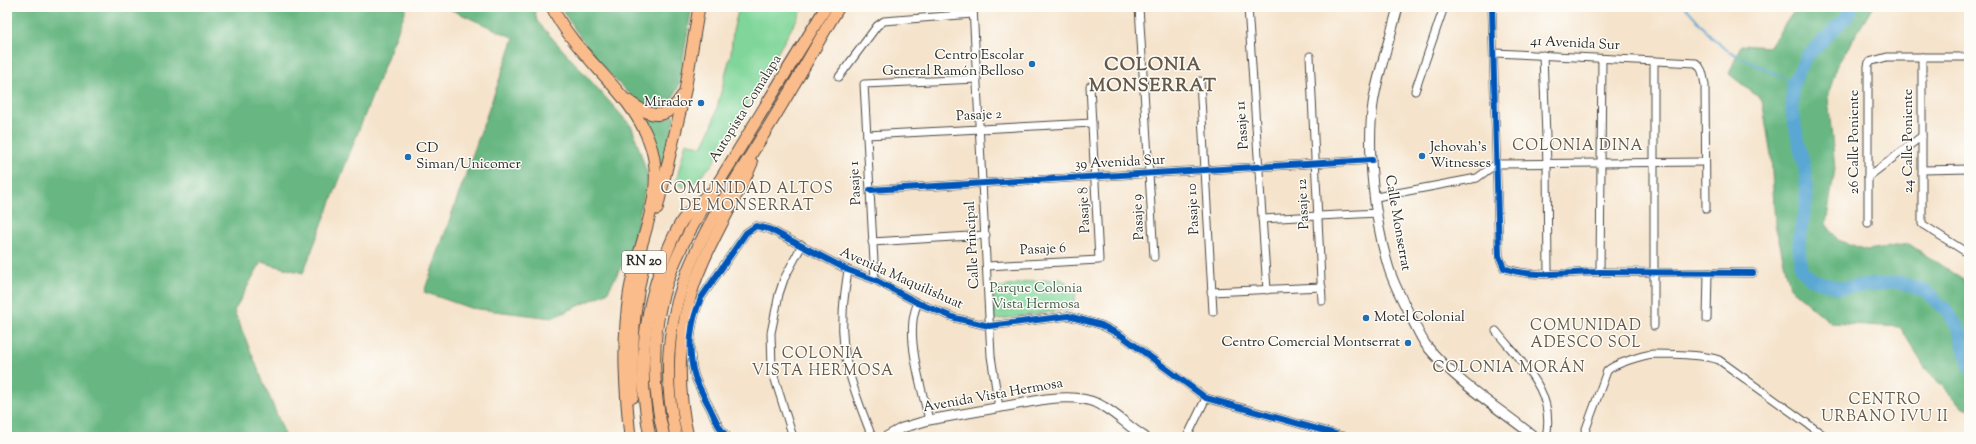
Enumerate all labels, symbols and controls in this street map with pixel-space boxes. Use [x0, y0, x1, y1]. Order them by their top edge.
street label: 41 Avenida Sur [1530, 32, 1621, 56]
place label: Centro Escolar General Ramón Belloso [882, 46, 1025, 82]
street label: Autopista Comalapa [705, 51, 788, 167]
district label: COLONIA MONSERRAT [1089, 53, 1217, 100]
marker: Centro Escolar General Ramón Belloso [1027, 59, 1037, 69]
street label: 24 Calle Poniente [1899, 89, 1919, 193]
street label: 26 Calle Poniente [1845, 90, 1865, 194]
place label: Mirador [644, 93, 694, 113]
marker: Mirador [696, 98, 706, 108]
street label: Pasaje 11 [1231, 100, 1255, 150]
street label: Pasaje 2 [956, 105, 1003, 127]
district label: COLONIA DINA [1512, 136, 1644, 157]
place label: Jehovah's Witnesses [1429, 138, 1491, 174]
place label: CD Siman/Unicomer [416, 139, 522, 175]
street label: 39 Avenida Sur [1074, 151, 1166, 175]
marker: Jehovah's Witnesses [1417, 151, 1427, 161]
marker: CD Siman/Unicomer [403, 152, 413, 162]
street label: Pasaje 1 [845, 160, 867, 206]
street label: Calle Monserrat [1379, 174, 1415, 273]
street label: Pasaje 12 [1293, 178, 1315, 230]
district label: COMUNIDAD ALTOS DE MONSERRAT [660, 179, 834, 217]
street label: Pasaje 10 [1183, 183, 1205, 235]
street label: Pasaje 8 [1074, 186, 1096, 234]
street label: Pasaje 9 [1128, 193, 1150, 241]
street label: Calle Principal [961, 200, 985, 290]
street label: Pasaje 6 [1019, 239, 1067, 261]
street label: Avenida Maquilishuat [836, 243, 966, 315]
road number: RN 20 [622, 251, 666, 273]
park label: Parque Colonia Vista Hermosa [989, 279, 1083, 315]
place label: Motel Colonial [1374, 308, 1465, 328]
marker: Motel Colonial [1361, 313, 1371, 323]
district label: COMUNIDAD ADESCO SOL [1530, 316, 1642, 354]
place label: Centro Comercial Montserrat [1222, 333, 1400, 353]
marker: Centro Comercial Montserrat [1403, 338, 1413, 348]
district label: COLONIA VISTA HERMOSA [752, 344, 894, 382]
district label: COLONIA MORÁN [1432, 357, 1586, 379]
street label: Avenida Vista Hermosa [922, 374, 1065, 418]
district label: CENTRO URBANO IVU II [1821, 390, 1949, 428]

